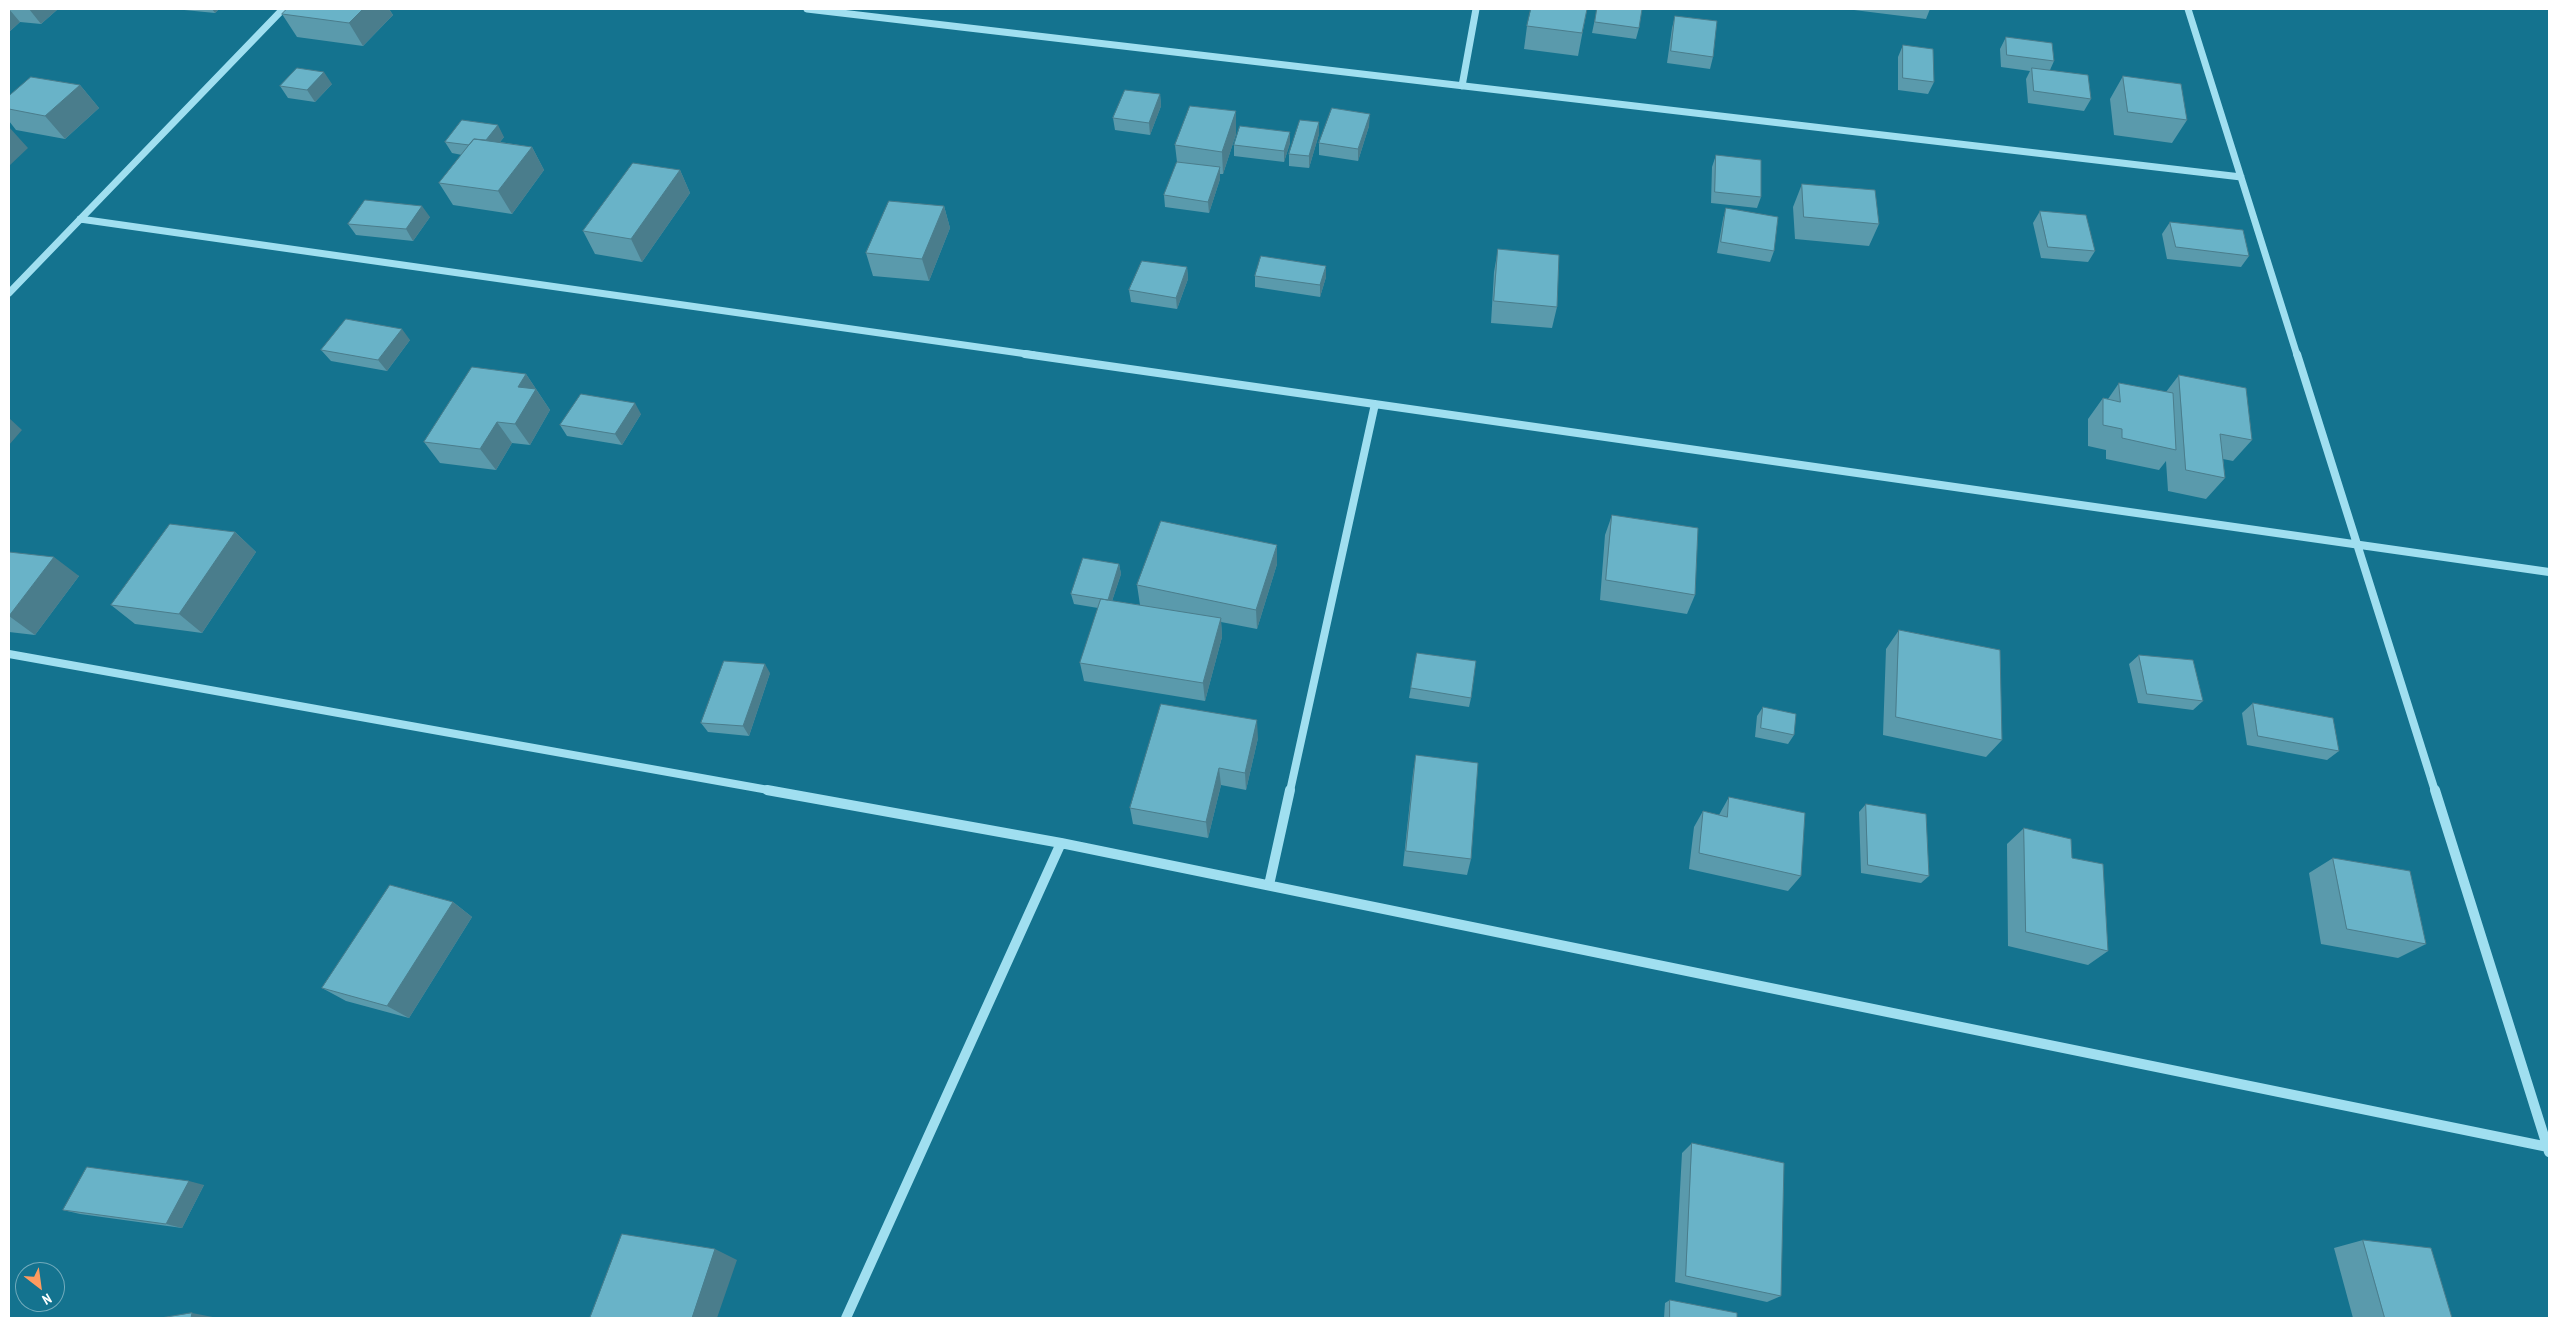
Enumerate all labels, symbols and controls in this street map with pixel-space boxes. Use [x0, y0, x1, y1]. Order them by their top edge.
north arrow [15, 1262, 65, 1312]
text: N [39, 1289, 55, 1309]

